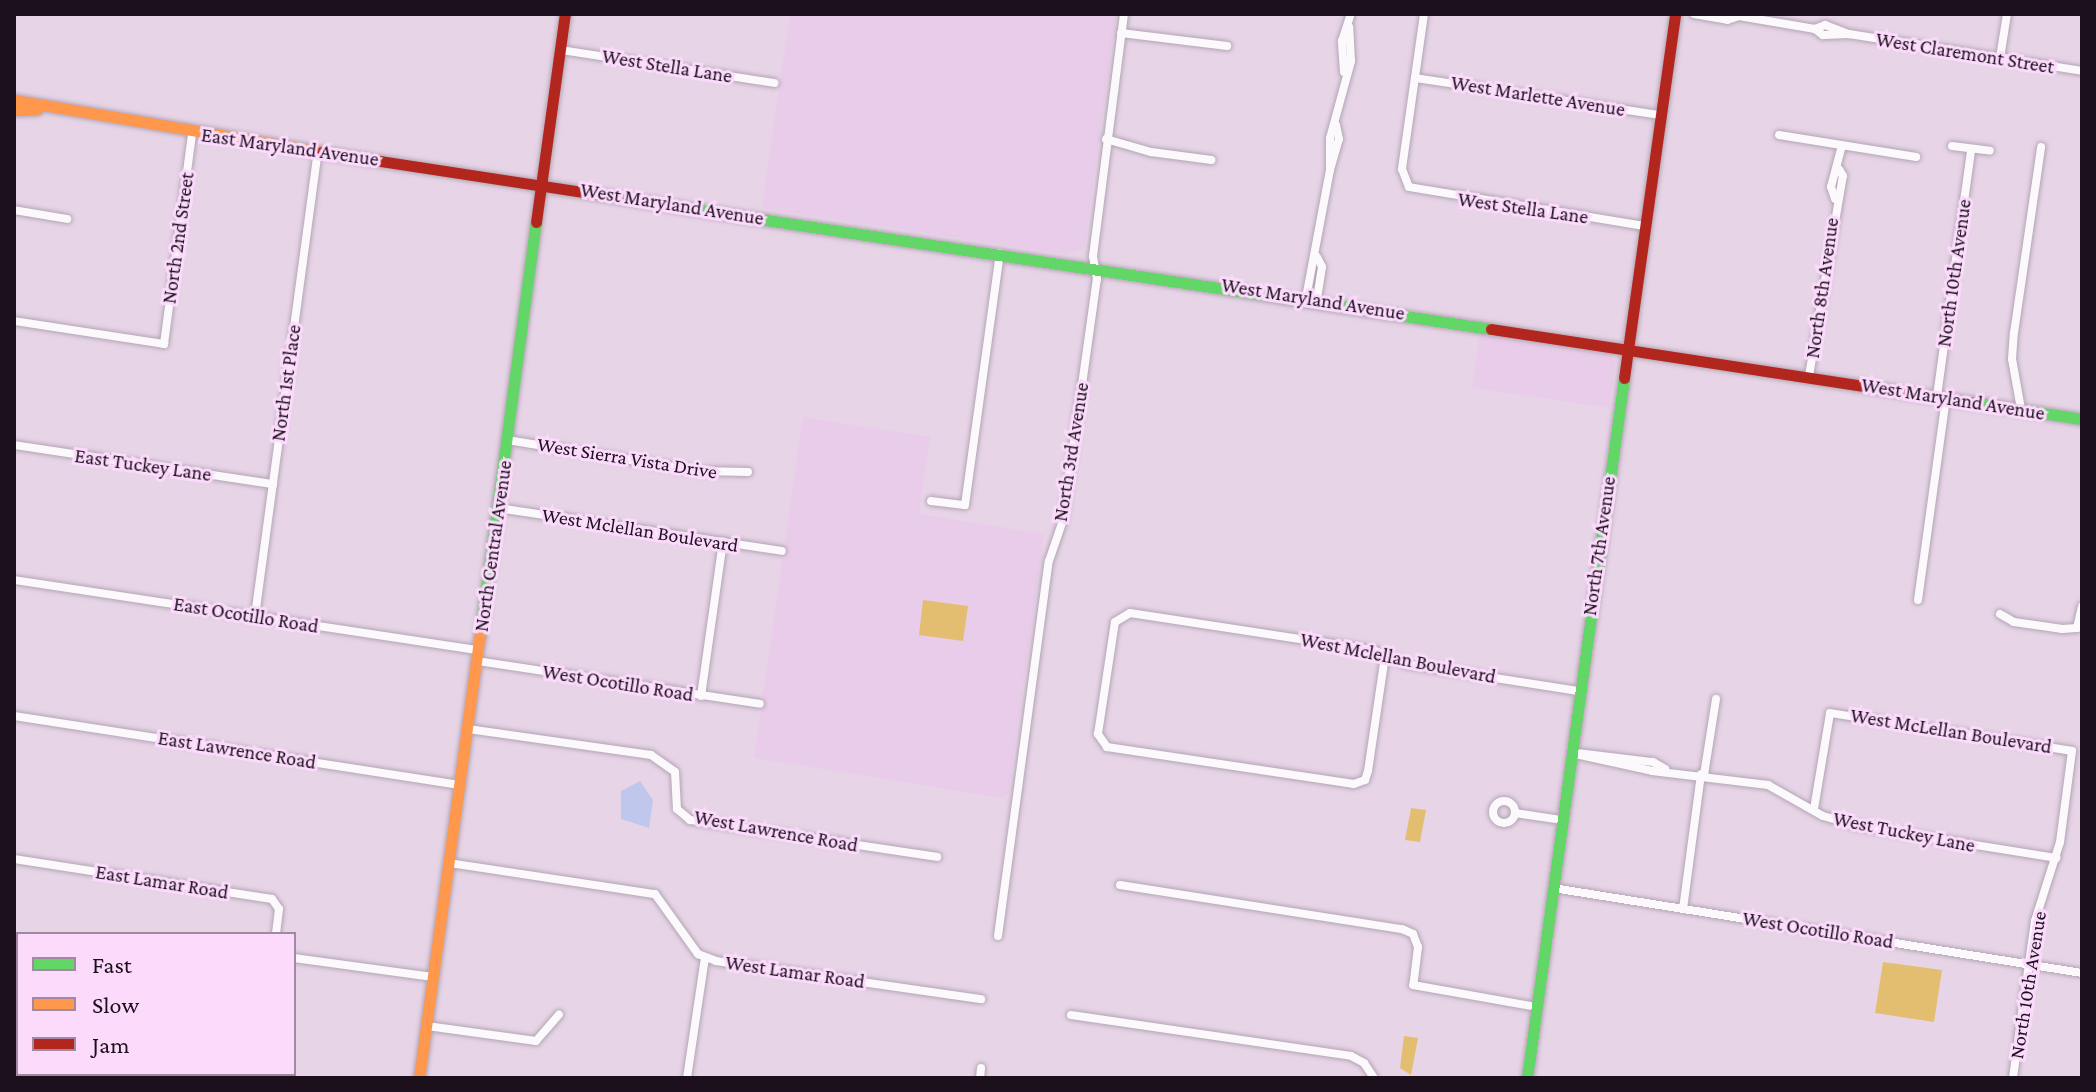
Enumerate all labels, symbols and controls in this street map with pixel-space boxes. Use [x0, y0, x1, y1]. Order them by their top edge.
street label: West Claremont Street [1874, 27, 2056, 79]
street label: West Stella Lane [600, 44, 734, 88]
street label: West Marlette Avenue [1449, 70, 1627, 122]
street label: East Maryland Avenue [200, 123, 380, 171]
street label: North 2nd Street [157, 171, 199, 305]
street label: West Maryland Avenue [579, 178, 765, 230]
street label: West Stella Lane [1456, 187, 1590, 229]
street label: North 10th Avenue [1932, 197, 1976, 349]
street label: North 8th Avenue [1800, 216, 1844, 360]
street label: West Maryland Avenue [1220, 273, 1406, 325]
street label: North 1st Place [266, 323, 306, 443]
street label: West Maryland Avenue [1860, 373, 2046, 425]
street label: North 3rd Avenue [1048, 381, 1094, 523]
street label: West Sierra Vista Drive [535, 432, 719, 484]
street label: East Tuckey Lane [73, 444, 213, 486]
street label: North Central Avenue [469, 459, 517, 633]
street label: North 7th Avenue [1577, 475, 1621, 617]
street label: West Mclellan Boulevard [540, 503, 740, 557]
street label: East Ocotillo Road [172, 592, 320, 638]
street label: West Mclellan Boulevard [1298, 627, 1498, 689]
street label: West Ocotillo Road [541, 659, 695, 707]
street label: West McLellan Boulevard [1849, 703, 2053, 759]
street label: East Lawrence Road [156, 726, 318, 774]
street label: West Lawrence Road [692, 805, 860, 857]
street label: West Tuckey Lane [1831, 806, 1977, 858]
street label: East Lamar Road [94, 860, 230, 904]
street label: West Ocotillo Road [1741, 906, 1895, 954]
street label: North 10th Avenue [2004, 909, 2052, 1061]
legend [16, 932, 296, 1076]
street label: West Lamar Road [724, 950, 866, 994]
text: Fast [92, 951, 132, 978]
text: Slow [92, 991, 139, 1018]
text: Jam [92, 1031, 130, 1058]

